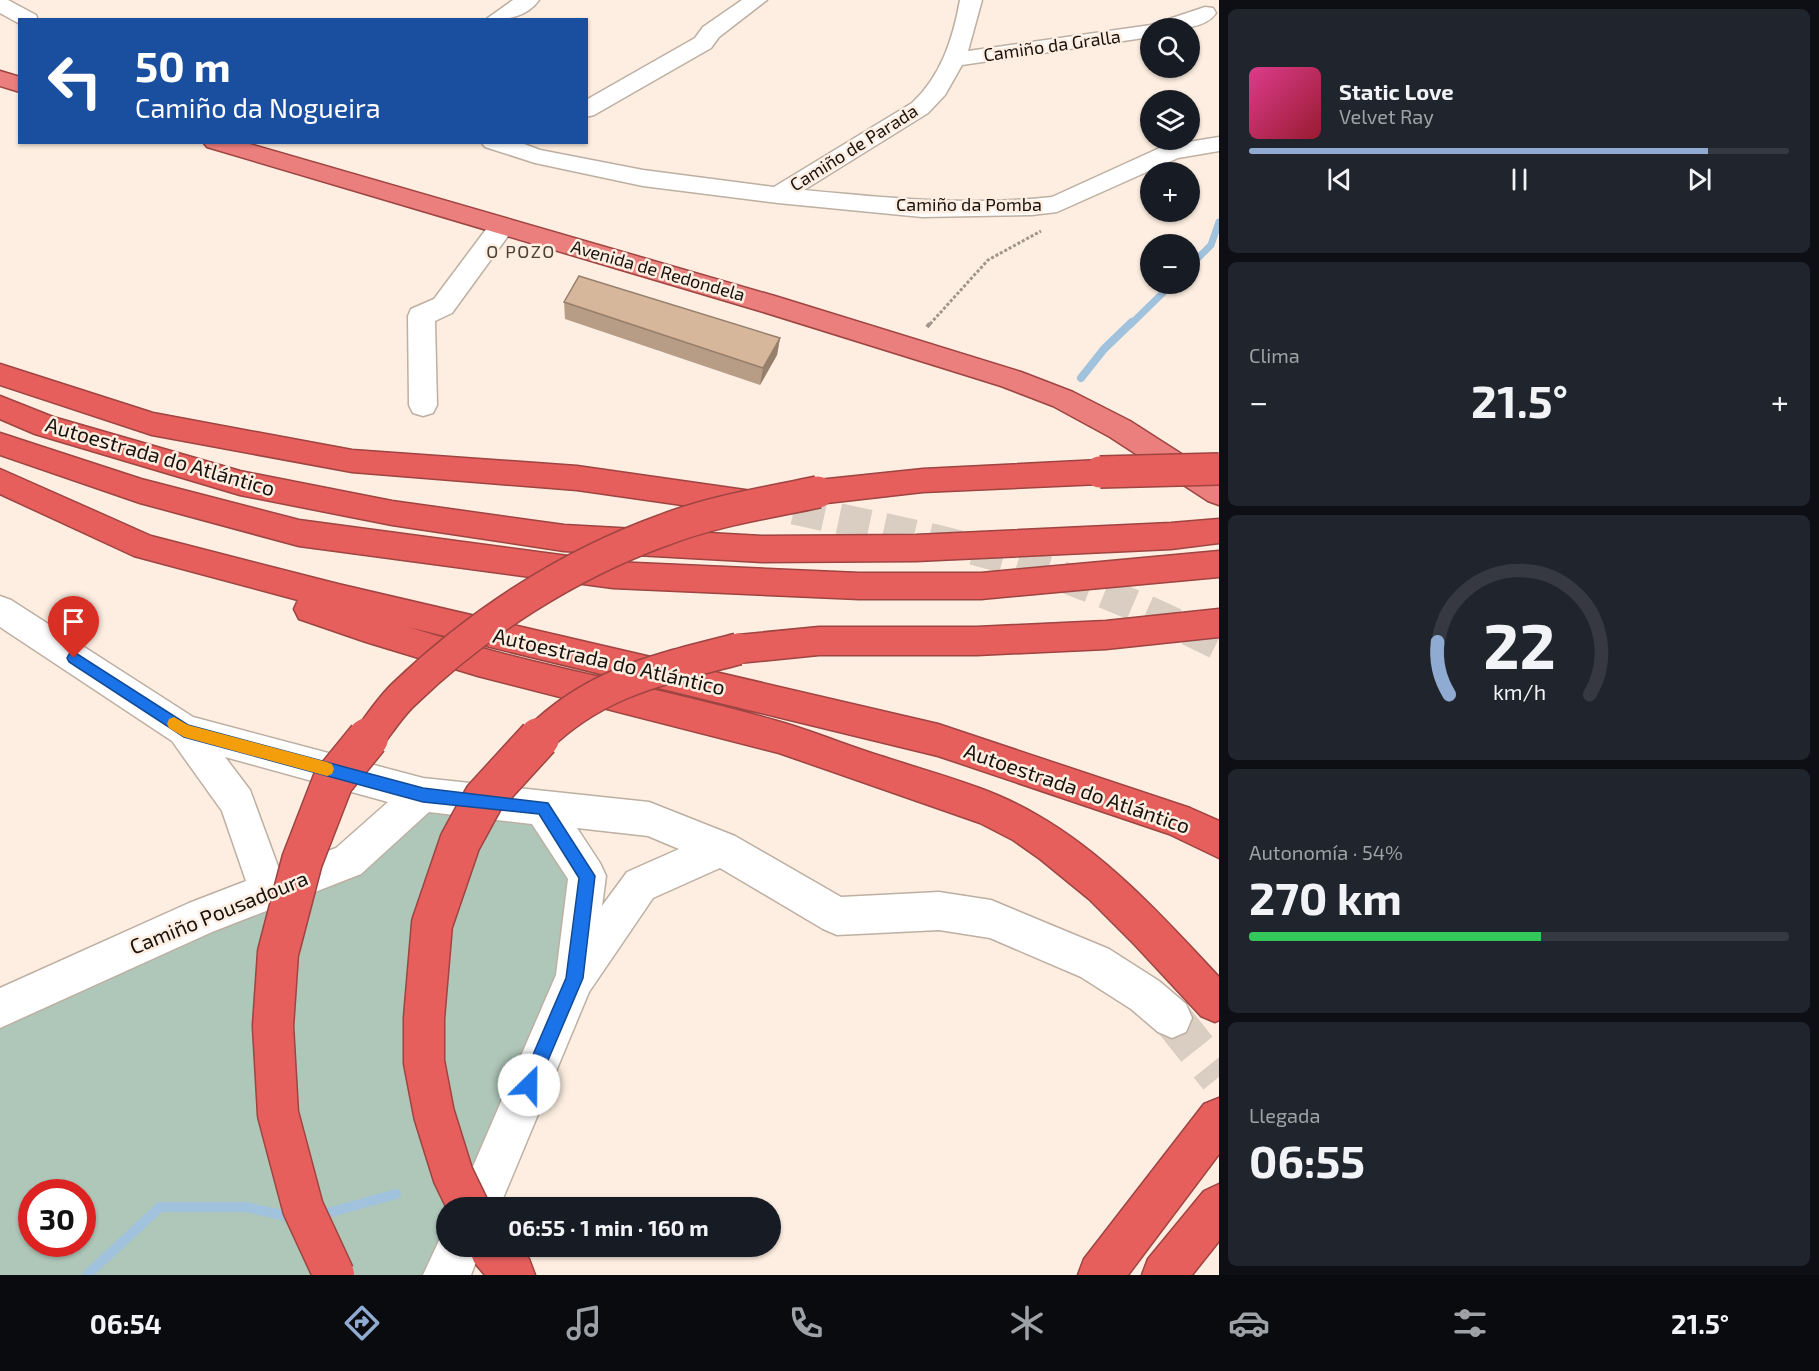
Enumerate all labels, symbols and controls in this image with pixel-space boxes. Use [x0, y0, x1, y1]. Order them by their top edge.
map controls [1140, 18, 1200, 294]
button: search [1140, 18, 1200, 78]
street label: Camiño da Gralla [982, 24, 1122, 66]
text: 50 m [135, 40, 231, 90]
icon: left [36, 42, 114, 120]
text: Static Love [1339, 78, 1454, 104]
button: layers [1140, 90, 1200, 150]
text: Camiño da Nogueira [135, 91, 381, 123]
street label: Camiño de Parada [785, 99, 922, 195]
text: Velvet Ray [1339, 104, 1434, 128]
button: + [1140, 162, 1200, 222]
icon: previous [1323, 163, 1356, 196]
icon: pause [1503, 163, 1536, 196]
icon: next [1683, 163, 1716, 196]
street label: Camiño da Pomba [896, 193, 1042, 215]
button: − [1140, 234, 1200, 294]
street label: Avenida de Redondela [569, 235, 748, 305]
district label: O POZO [486, 240, 556, 262]
text: Clima [1249, 343, 1300, 367]
text: 21.5° [1471, 373, 1568, 427]
text: − [1249, 381, 1268, 421]
text: + [1771, 381, 1789, 421]
street label: Autoestrada do Atlántico [43, 411, 278, 500]
pin [48, 596, 99, 658]
icon: arrive [57, 605, 90, 638]
text: 22 [1483, 607, 1555, 682]
street label: Autoestrada do Atlántico [491, 622, 728, 699]
text: km/h [1492, 679, 1546, 704]
street label: Autoestrada do Atlántico [961, 737, 1194, 838]
text: Autonomía · 54% [1249, 840, 1403, 864]
street label: Camiño Pousadoura [126, 864, 311, 959]
text: 270 km [1249, 870, 1402, 924]
position arrow [497, 1053, 561, 1117]
text: Llegada [1249, 1103, 1320, 1127]
text: 06:55 [1249, 1133, 1365, 1187]
speed limit sign: 30 [18, 1179, 96, 1257]
text: 06:55 · 1 min · 160 m [508, 1214, 709, 1240]
icon: directions [341, 1302, 383, 1344]
icon: music [563, 1302, 605, 1344]
icon: phone [785, 1302, 827, 1344]
icon: climate [1006, 1302, 1048, 1344]
icon: car [1228, 1302, 1270, 1344]
icon: filters [1449, 1302, 1491, 1344]
text: 06:54 [90, 1307, 162, 1339]
text: 21.5° [1671, 1307, 1729, 1339]

